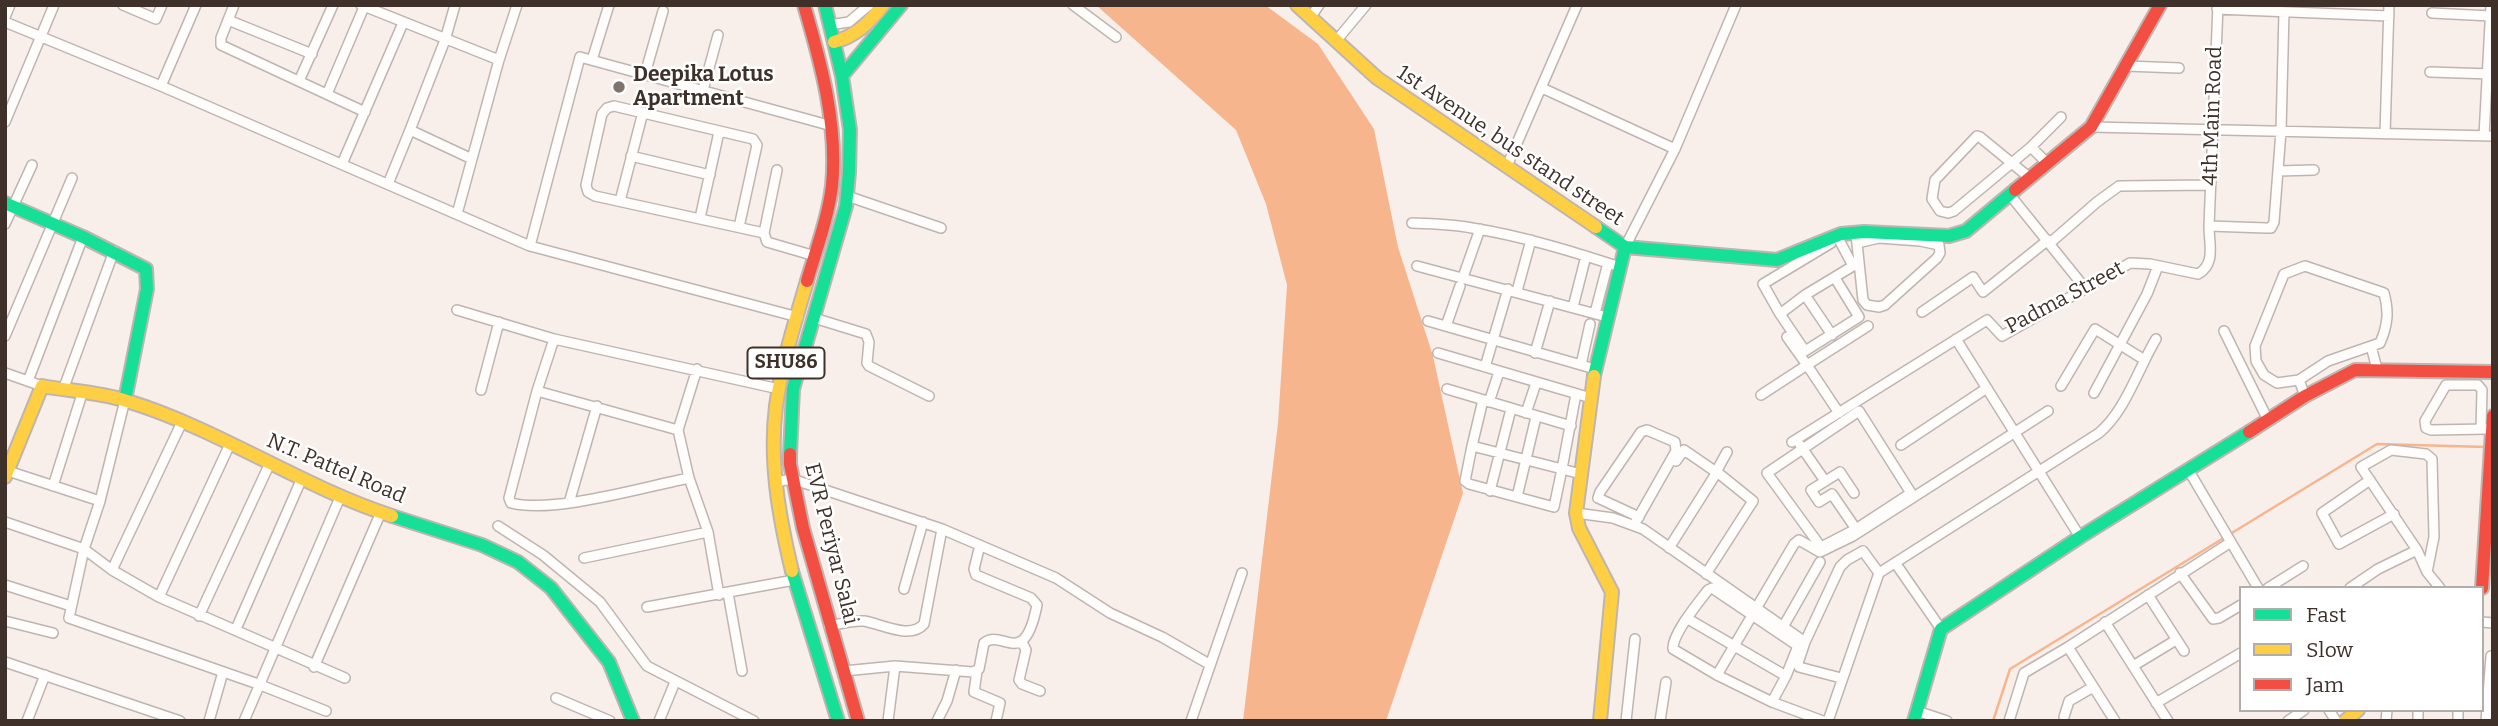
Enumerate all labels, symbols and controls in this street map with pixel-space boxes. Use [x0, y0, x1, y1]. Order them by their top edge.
street label: 4th Main Road [2198, 46, 2228, 186]
street label: 1st Avenue, bus stand street [1392, 61, 1628, 231]
place label: Deepika Lotus Apartment [633, 62, 774, 112]
marker: Deepika Lotus Apartment [611, 79, 627, 95]
street label: Padma Street [2001, 256, 2129, 340]
road number: SHU86 [748, 348, 824, 378]
street label: N.T. Pattel Road [263, 428, 409, 510]
street label: EVR Periyar Salai [799, 461, 863, 627]
legend [2239, 586, 2484, 712]
text: Fast [2306, 602, 2346, 628]
text: Slow [2306, 637, 2353, 663]
text: Jam [2306, 672, 2344, 698]

